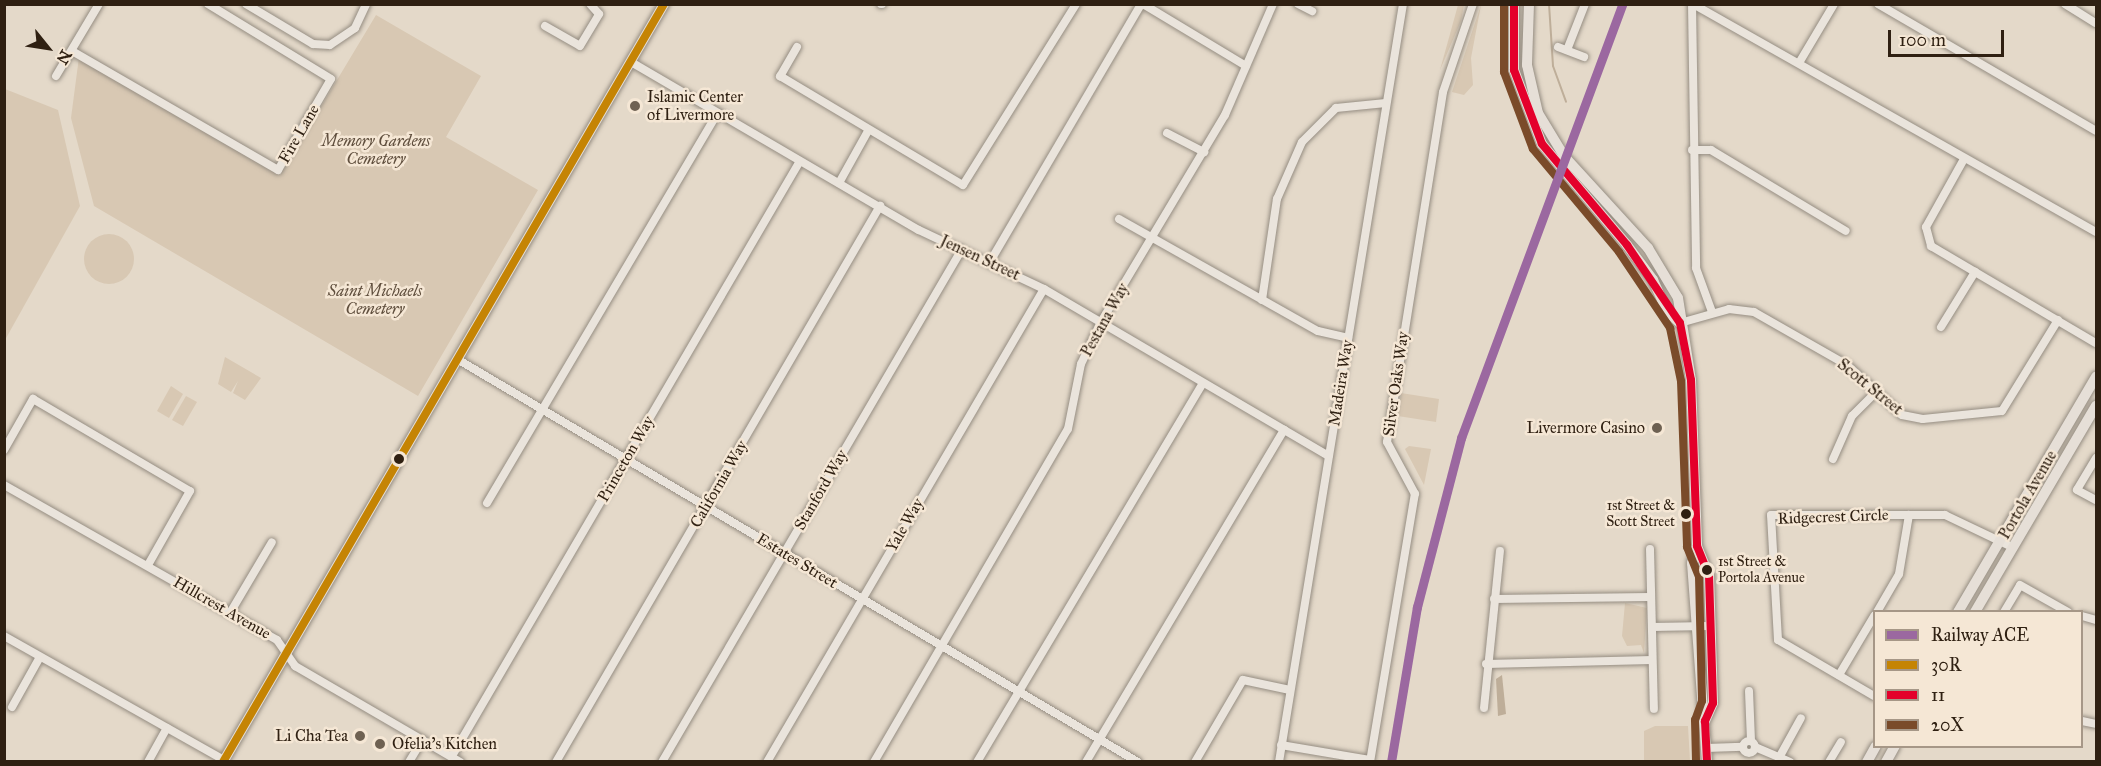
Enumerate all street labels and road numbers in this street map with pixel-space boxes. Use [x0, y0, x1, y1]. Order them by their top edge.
street label: Fire Lane [274, 101, 324, 167]
street label: Jensen Street [937, 231, 1023, 285]
street label: Pestana Way [1077, 280, 1133, 360]
street label: Silver Oaks Way [1379, 330, 1413, 438]
street label: Madeira Way [1325, 339, 1357, 427]
street label: Scott Street [1833, 355, 1907, 419]
street label: Princeton Way [594, 413, 658, 505]
street label: California Way [686, 437, 752, 531]
street label: Stanford Way [790, 446, 852, 534]
street label: Portola Avenue [1995, 447, 2061, 543]
street label: Yale Way [882, 495, 928, 555]
street label: Ridgecrest Circle [1777, 505, 1889, 529]
street label: Estates Street [753, 529, 841, 593]
street label: Hillcrest Avenue [170, 572, 274, 644]

